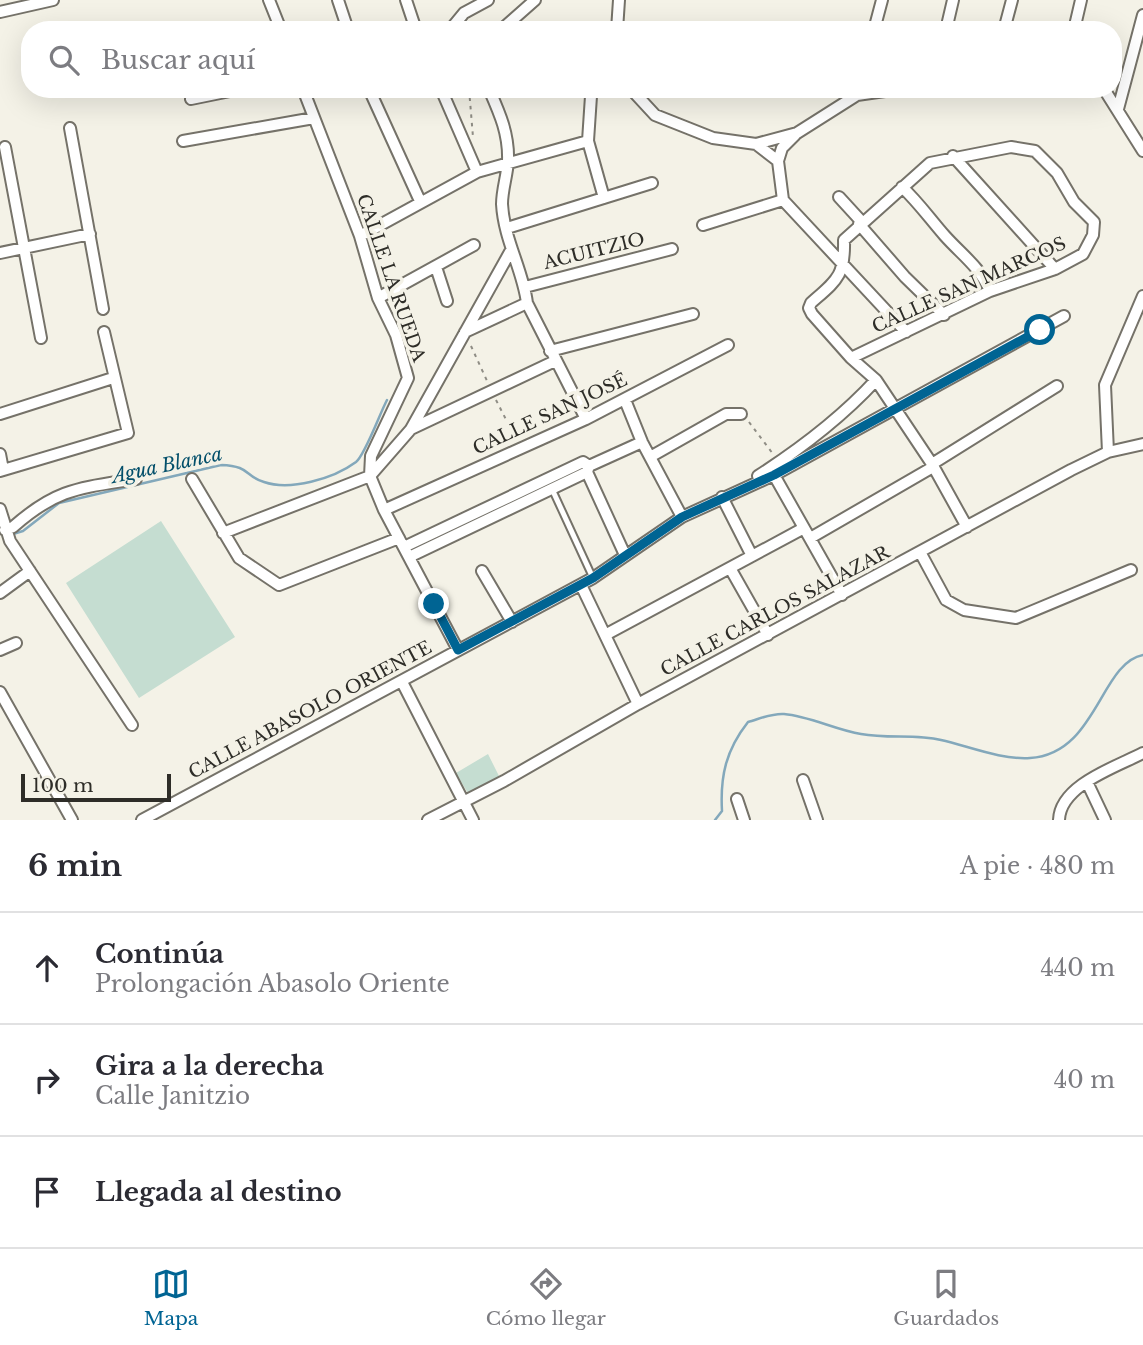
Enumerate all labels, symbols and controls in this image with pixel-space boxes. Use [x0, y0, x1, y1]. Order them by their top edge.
search box [21, 21, 1122, 98]
icon: search [45, 41, 83, 79]
text: Buscar aquí [101, 44, 255, 76]
street label: CALLE LA RUEDA [352, 191, 430, 366]
street label: ACUITZIO [540, 228, 647, 274]
street label: CALLE SAN MARCOS [869, 232, 1069, 338]
route start [1024, 314, 1055, 345]
street label: CALLE SAN JOSÉ [469, 368, 631, 459]
water label: Agua Blanca [107, 442, 224, 489]
street label: CALLE CARLOS SALAZAR [657, 541, 894, 681]
route end [418, 588, 449, 619]
street label: CALLE ABASOLO ORIENTE [185, 636, 435, 784]
scale bar [21, 771, 172, 803]
text: 100 m [32, 774, 93, 797]
text: 6 min [28, 847, 122, 884]
text: A pie · 480 m [960, 852, 1115, 880]
text: Continúa [95, 938, 224, 970]
icon: ahead [28, 949, 66, 987]
text: 440 m [1040, 954, 1115, 982]
text: Prolongación Abasolo Oriente [95, 970, 450, 998]
text: Gira a la derecha [95, 1050, 324, 1082]
icon: right [28, 1061, 66, 1099]
text: 40 m [1054, 1066, 1115, 1094]
text: Calle Janitzio [95, 1082, 250, 1110]
icon: arrive [28, 1173, 66, 1211]
text: Llegada al destino [95, 1176, 342, 1208]
tab: Mapa [144, 1265, 198, 1330]
tab: Cómo llegar [486, 1265, 606, 1330]
tab: Guardados [893, 1265, 999, 1330]

